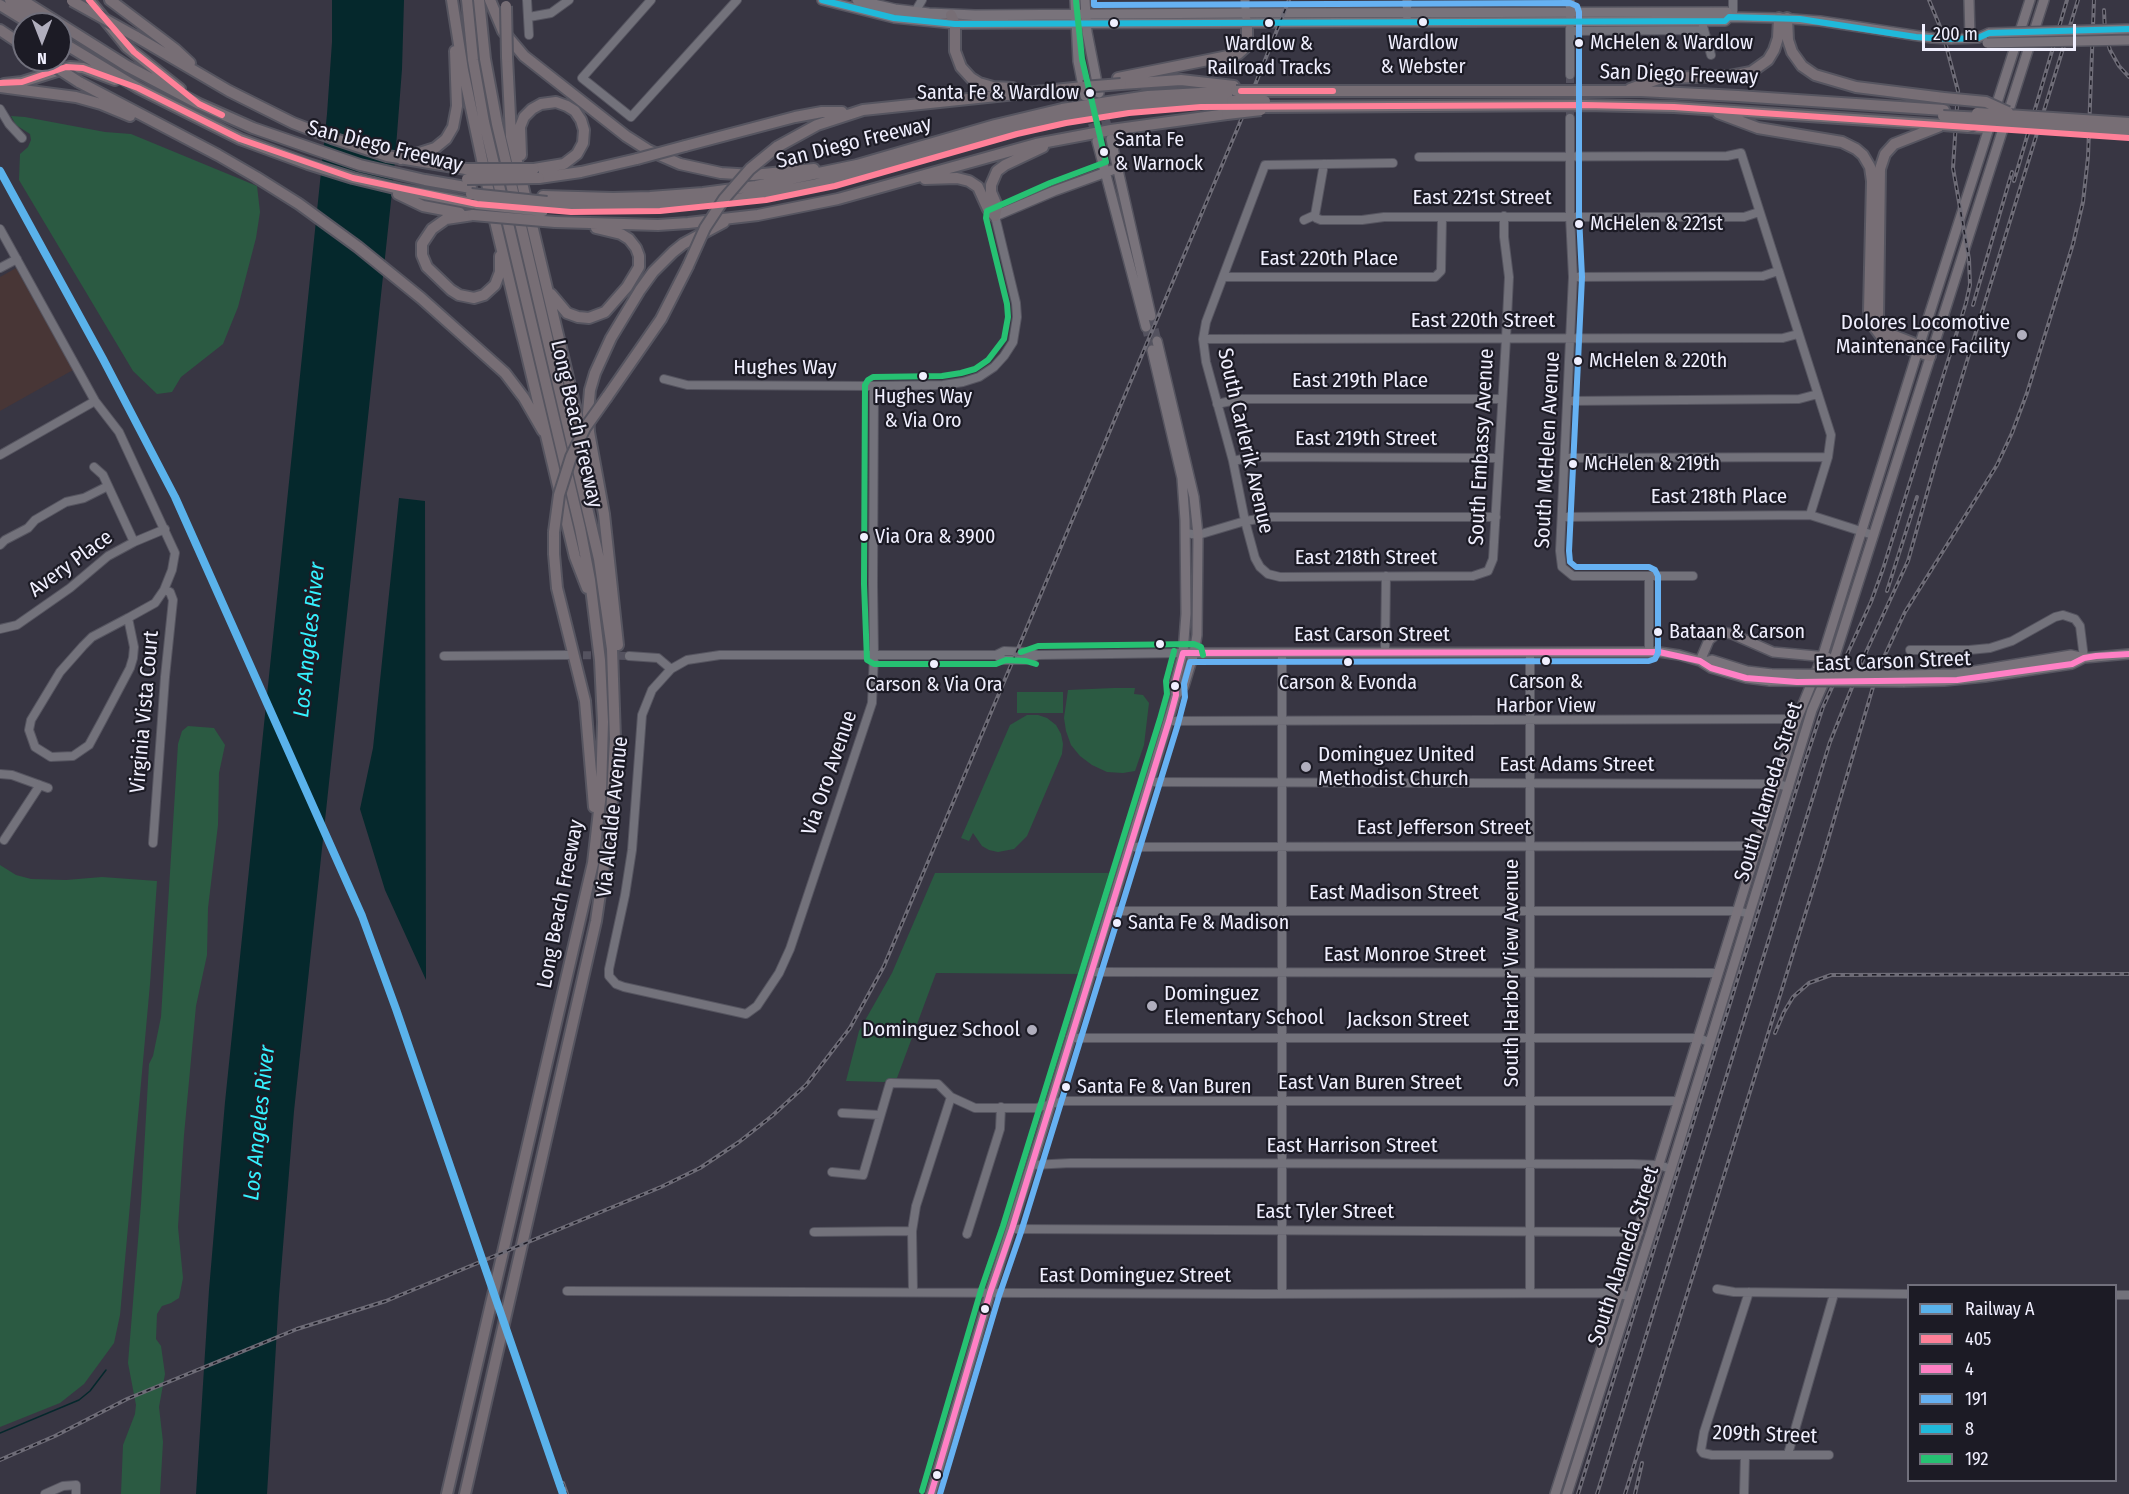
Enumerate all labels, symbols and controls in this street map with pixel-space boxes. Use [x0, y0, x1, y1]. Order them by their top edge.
north arrow [12, 12, 72, 72]
scale bar [1925, 12, 2080, 50]
marker: Wardlow & Webster [1417, 16, 1429, 28]
unlabelled marker [1108, 17, 1120, 29]
marker: Wardlow & Railroad Tracks [1263, 17, 1275, 29]
text: 200 m [1933, 23, 1978, 45]
place label: Wardlow & Webster [1381, 31, 1465, 78]
place label: McHelen & Wardlow [1590, 31, 1753, 55]
place label: Wardlow & Railroad Tracks [1207, 32, 1331, 79]
marker: McHelen & Wardlow [1573, 37, 1585, 49]
text: N [37, 49, 47, 68]
street label: San Diego Freeway [1599, 60, 1759, 90]
place label: Santa Fe & Wardlow [917, 81, 1079, 105]
marker: Santa Fe & Wardlow [1084, 87, 1096, 99]
street label: San Diego Freeway [774, 112, 934, 174]
street label: San Diego Freeway [305, 116, 465, 178]
place label: Santa Fe & Warnock [1115, 128, 1203, 175]
marker: Santa Fe & Warnock [1098, 146, 1110, 158]
street label: East 221st Street [1412, 185, 1552, 211]
place label: McHelen & 221st [1590, 212, 1723, 236]
marker: McHelen & 221st [1573, 218, 1585, 230]
street label: East 220th Place [1260, 246, 1398, 272]
street label: East 220th Street [1411, 308, 1555, 334]
place label: Dolores Locomotive Maintenance Facility [1836, 310, 2010, 360]
marker: Dolores Locomotive Maintenance Facility [2015, 328, 2029, 342]
street label: Long Beach Freeway [544, 338, 608, 510]
street label: South Carlerik Avenue [1211, 346, 1279, 536]
street label: South Embassy Avenue [1464, 348, 1500, 546]
place label: McHelen & 220th [1589, 349, 1727, 373]
street label: South McHelen Avenue [1530, 351, 1566, 549]
street label: Hughes Way [733, 355, 837, 381]
marker: McHelen & 220th [1572, 355, 1584, 367]
street label: East 219th Place [1292, 368, 1428, 394]
marker: Hughes Way & Via Oro [917, 370, 929, 382]
place label: Hughes Way & Via Oro [874, 385, 972, 432]
street label: East 219th Street [1295, 426, 1437, 452]
place label: McHelen & 219th [1584, 452, 1720, 476]
marker: McHelen & 219th [1567, 458, 1579, 470]
street label: East 218th Place [1651, 484, 1787, 510]
street label: Avery Place [24, 525, 118, 603]
place label: Via Ora & 3900 [875, 525, 995, 549]
marker: Via Ora & 3900 [858, 531, 870, 543]
street label: East 218th Street [1295, 545, 1437, 571]
water label: Los Angeles River [289, 561, 331, 719]
place label: Bataan & Carson [1669, 620, 1805, 644]
street label: East Carson Street [1294, 622, 1450, 648]
marker: Bataan & Carson [1652, 626, 1664, 638]
street label: Virginia Vista Court [125, 630, 165, 794]
unlabelled marker [1154, 638, 1166, 650]
street label: East Carson Street [1815, 647, 1971, 677]
marker: Carson & Harbor View [1540, 655, 1552, 667]
marker: Carson & Evonda [1342, 656, 1354, 668]
marker: Carson & Via Ora [928, 658, 940, 670]
place label: Carson & Harbor View [1496, 670, 1596, 717]
place label: Carson & Evonda [1279, 671, 1417, 695]
place label: Carson & Via Ora [865, 673, 1003, 697]
unlabelled marker [1169, 680, 1181, 692]
street label: South Alameda Street [1730, 699, 1808, 885]
street label: Via Oro Avenue [797, 707, 863, 839]
street label: Via Alcalde Avenue [592, 735, 634, 899]
place label: Dominguez United Methodist Church [1318, 742, 1475, 792]
street label: East Adams Street [1500, 752, 1654, 778]
marker: Dominguez United Methodist Church [1299, 760, 1313, 774]
street label: East Jefferson Street [1357, 815, 1531, 841]
street label: Long Beach Freeway [532, 817, 590, 991]
street label: South Harbor View Avenue [1499, 859, 1525, 1087]
street label: East Madison Street [1309, 880, 1479, 906]
place label: Santa Fe & Madison [1128, 911, 1289, 935]
marker: Santa Fe & Madison [1111, 917, 1123, 929]
street label: East Monroe Street [1324, 942, 1486, 968]
place label: Dominguez Elementary School [1164, 981, 1324, 1031]
marker: Dominguez Elementary School [1145, 999, 1159, 1013]
street label: Jackson Street [1347, 1007, 1469, 1033]
place label: Dominguez School [862, 1017, 1020, 1043]
marker: Dominguez School [1025, 1023, 1039, 1037]
water label: Los Angeles River [239, 1044, 281, 1202]
street label: East Van Buren Street [1278, 1070, 1462, 1096]
place label: Santa Fe & Van Buren [1077, 1075, 1251, 1099]
marker: Santa Fe & Van Buren [1060, 1081, 1072, 1093]
street label: East Harrison Street [1266, 1133, 1438, 1159]
street label: South Alameda Street [1583, 1163, 1665, 1349]
street label: East Tyler Street [1256, 1199, 1394, 1225]
street label: East Dominguez Street [1039, 1263, 1231, 1289]
legend [1907, 1284, 2117, 1482]
text: Railway A [1965, 1298, 2035, 1320]
unlabelled marker [979, 1303, 991, 1315]
text: 405 [1965, 1328, 1991, 1350]
text: 4 [1965, 1358, 1974, 1380]
text: 191 [1965, 1388, 1987, 1410]
text: 8 [1965, 1418, 1974, 1440]
street label: 209th Street [1712, 1421, 1818, 1449]
text: 192 [1965, 1448, 1988, 1470]
unlabelled marker [931, 1469, 943, 1481]

